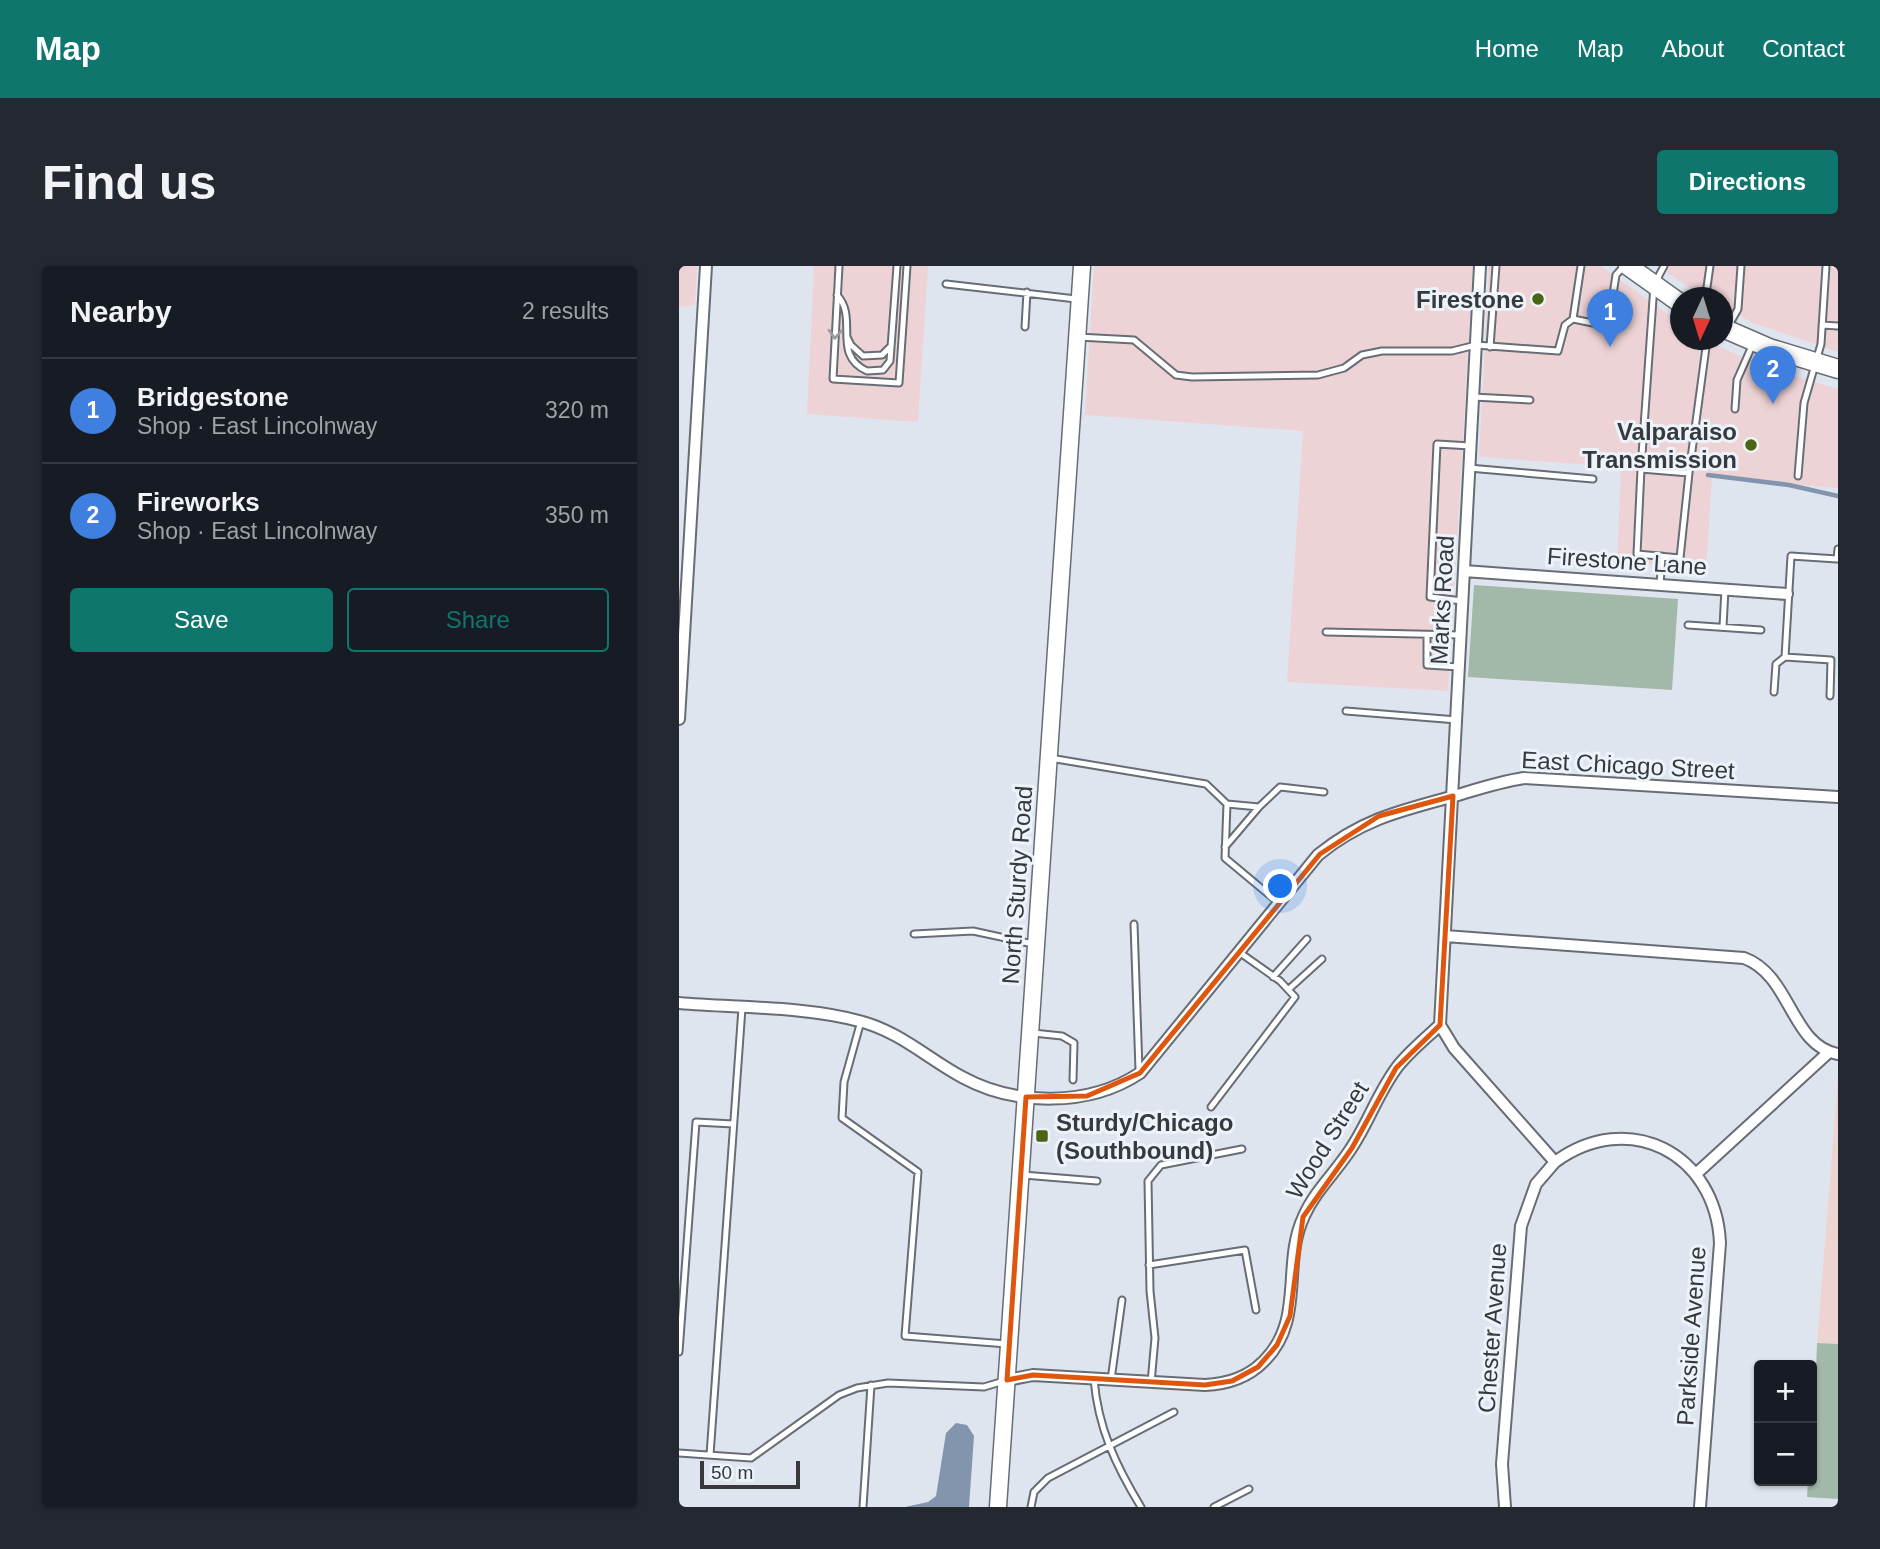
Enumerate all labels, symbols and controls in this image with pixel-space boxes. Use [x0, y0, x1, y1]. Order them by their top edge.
text: Map [35, 30, 101, 67]
text: Home [1475, 35, 1539, 62]
text: Map [1577, 35, 1624, 62]
text: About [1662, 35, 1724, 62]
text: Contact [1762, 35, 1845, 62]
button: Directions [1657, 150, 1838, 214]
text: Find us [42, 155, 216, 209]
place label: Firestone [1416, 286, 1524, 313]
north arrow [1670, 287, 1733, 350]
pin: 1 [1587, 289, 1633, 347]
marker: Firestone [1530, 291, 1546, 307]
text: Nearby [70, 295, 172, 328]
text: 2 results [522, 298, 609, 324]
one-way arrow [828, 329, 843, 340]
pin: 2 [1750, 346, 1796, 404]
text: Bridgestone [137, 382, 289, 412]
text: 1 [87, 397, 99, 423]
text: 320 m [545, 397, 609, 423]
text: Shop · East Lincolnway [137, 413, 377, 439]
place label: Valparaiso Transmission [1582, 418, 1737, 473]
marker: Valparaiso Transmission [1743, 437, 1759, 453]
text: Fireworks [137, 487, 260, 517]
text: 2 [87, 502, 99, 528]
text: 350 m [545, 502, 609, 528]
text: Shop · East Lincolnway [137, 518, 377, 544]
street label: Marks Road [1425, 535, 1459, 665]
street label: Firestone Lane [1546, 542, 1708, 580]
button: Save [70, 588, 333, 652]
button: Share [347, 588, 609, 652]
street label: East Chicago Street [1521, 746, 1736, 784]
street label: North Sturdy Road [997, 785, 1037, 985]
your location [1263, 869, 1297, 903]
street label: Wood Street [1280, 1076, 1374, 1204]
place label: Sturdy/Chicago (Southbound) [1056, 1109, 1233, 1164]
marker: Sturdy/Chicago (Southbound) [1034, 1128, 1050, 1144]
street label: Chester Avenue [1473, 1242, 1511, 1414]
street label: Parkside Avenue [1671, 1245, 1711, 1427]
map controls [1754, 1360, 1817, 1486]
button: + [1754, 1360, 1817, 1423]
button: − [1754, 1423, 1817, 1486]
scale bar [700, 1458, 800, 1490]
text: 50 m [711, 1462, 753, 1483]

